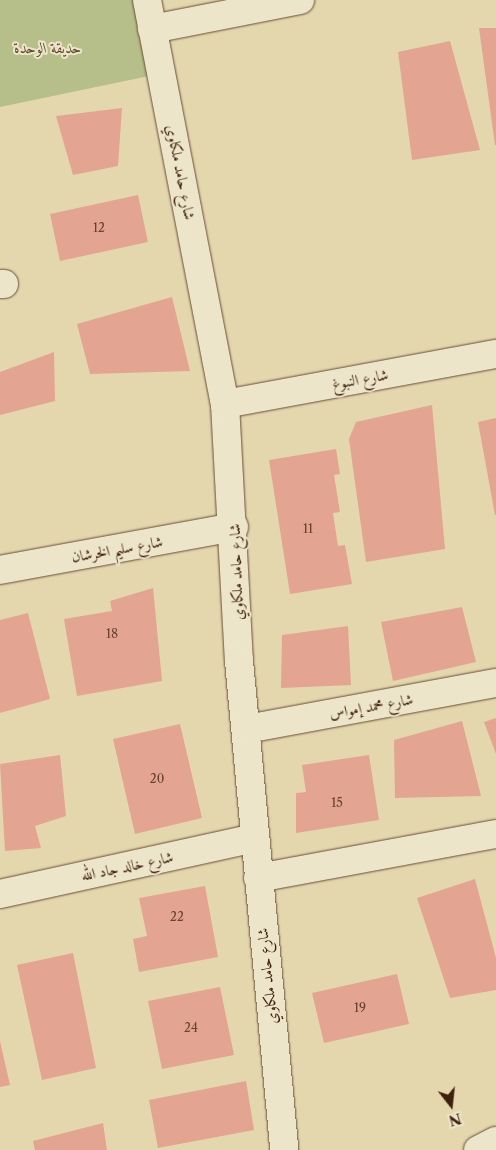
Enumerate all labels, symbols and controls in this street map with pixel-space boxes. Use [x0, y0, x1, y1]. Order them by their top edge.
park label: حديقة الوحدة [14, 39, 82, 57]
street label: شارع حامد ملكاوي [163, 123, 199, 221]
house number: 12 [93, 221, 105, 235]
street label: شارع النبوغ [331, 365, 389, 393]
house number: 11 [303, 522, 313, 536]
street label: شارع حامد ملكاوي [225, 523, 247, 621]
street label: شارع سليم الخرشان [70, 532, 164, 566]
house number: 18 [106, 627, 118, 641]
street label: شارع محمد إمواس [328, 690, 414, 722]
house number: 20 [150, 772, 164, 786]
house number: 15 [331, 796, 343, 810]
street label: شارع خالد جاد الله [79, 847, 175, 885]
house number: 22 [170, 910, 184, 924]
street label: شارع حامد ملكاوي [253, 927, 281, 1025]
house number: 19 [354, 1001, 366, 1015]
house number: 24 [184, 1021, 198, 1035]
north arrow [426, 1080, 476, 1130]
text: N [447, 1109, 463, 1130]

